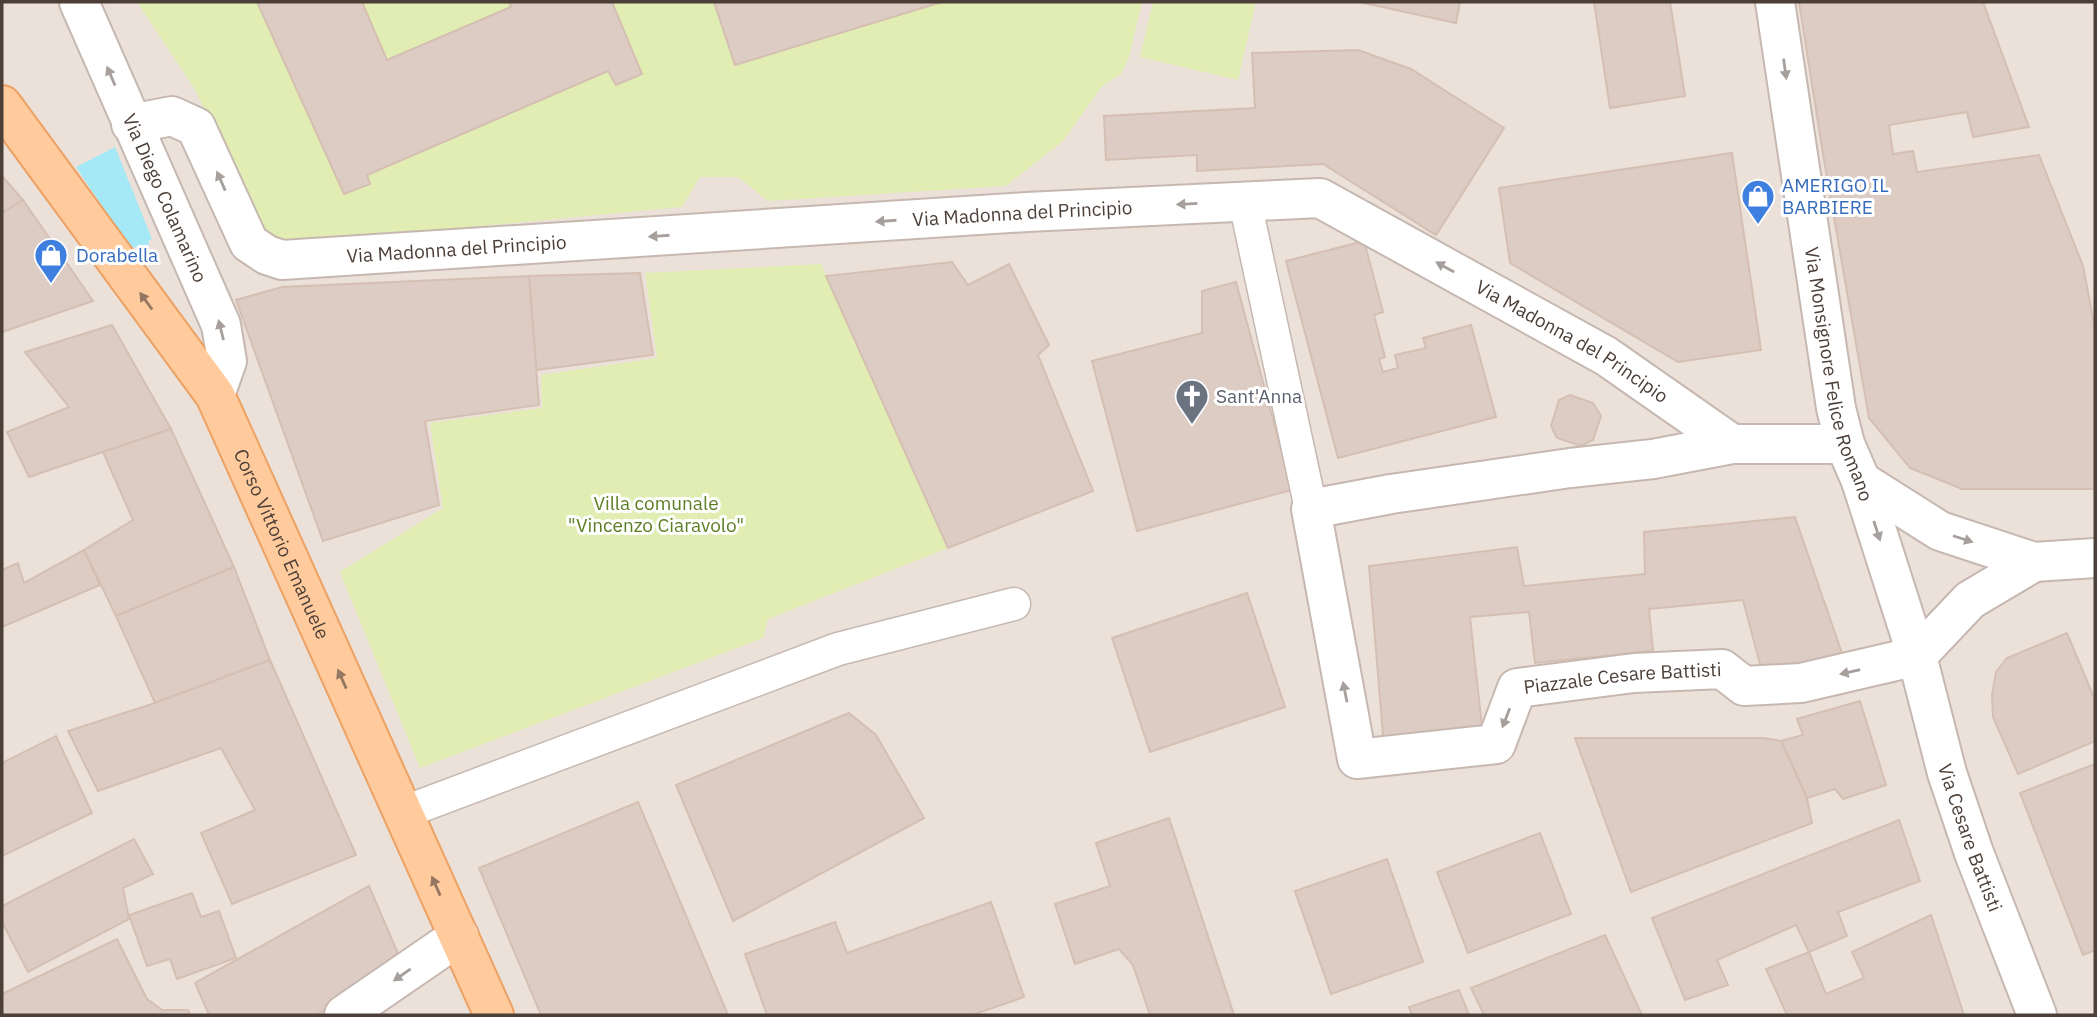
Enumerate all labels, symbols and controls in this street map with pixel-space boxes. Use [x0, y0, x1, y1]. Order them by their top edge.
one-way arrow [1780, 58, 1791, 80]
one-way arrow [105, 66, 116, 87]
street label: Via Diego Colamarino [118, 110, 213, 286]
one-way arrow [215, 171, 227, 191]
place label: AMERIGO IL BARBIERE [1782, 173, 1889, 219]
shop icon: AMERIGO IL BARBIERE [1739, 177, 1777, 226]
street label: Via Madonna del Principio [912, 195, 1133, 231]
one-way arrow [1175, 199, 1197, 210]
one-way arrow [875, 216, 897, 227]
street label: Via Madonna del Principio [346, 230, 567, 268]
one-way arrow [648, 231, 670, 242]
shop icon: Dorabella [32, 236, 70, 285]
place label: Dorabella [76, 243, 158, 267]
street label: Via Monsignore Felice Romano [1800, 245, 1879, 504]
one-way arrow [1435, 261, 1455, 273]
street label: Via Madonna del Principio [1472, 274, 1673, 408]
one-way arrow [139, 292, 153, 310]
one-way arrow [215, 319, 226, 341]
church icon: Sant'Anna [1173, 377, 1211, 426]
place label: Sant'Anna [1216, 384, 1302, 408]
street label: Corso Vittorio Emanuele [229, 445, 335, 643]
park label: Villa comunale "Vincenzo Ciaravolo" [568, 491, 744, 537]
one-way arrow [1873, 521, 1883, 542]
one-way arrow [1952, 534, 1973, 544]
street label: Piazzale Cesare Battisti [1522, 657, 1722, 699]
one-way arrow [1839, 666, 1861, 677]
one-way arrow [336, 668, 347, 689]
one-way arrow [1339, 681, 1350, 703]
one-way arrow [1500, 708, 1511, 729]
street label: Via Cesare Battisti [1933, 761, 2008, 915]
one-way arrow [430, 876, 442, 896]
one-way arrow [393, 968, 412, 981]

